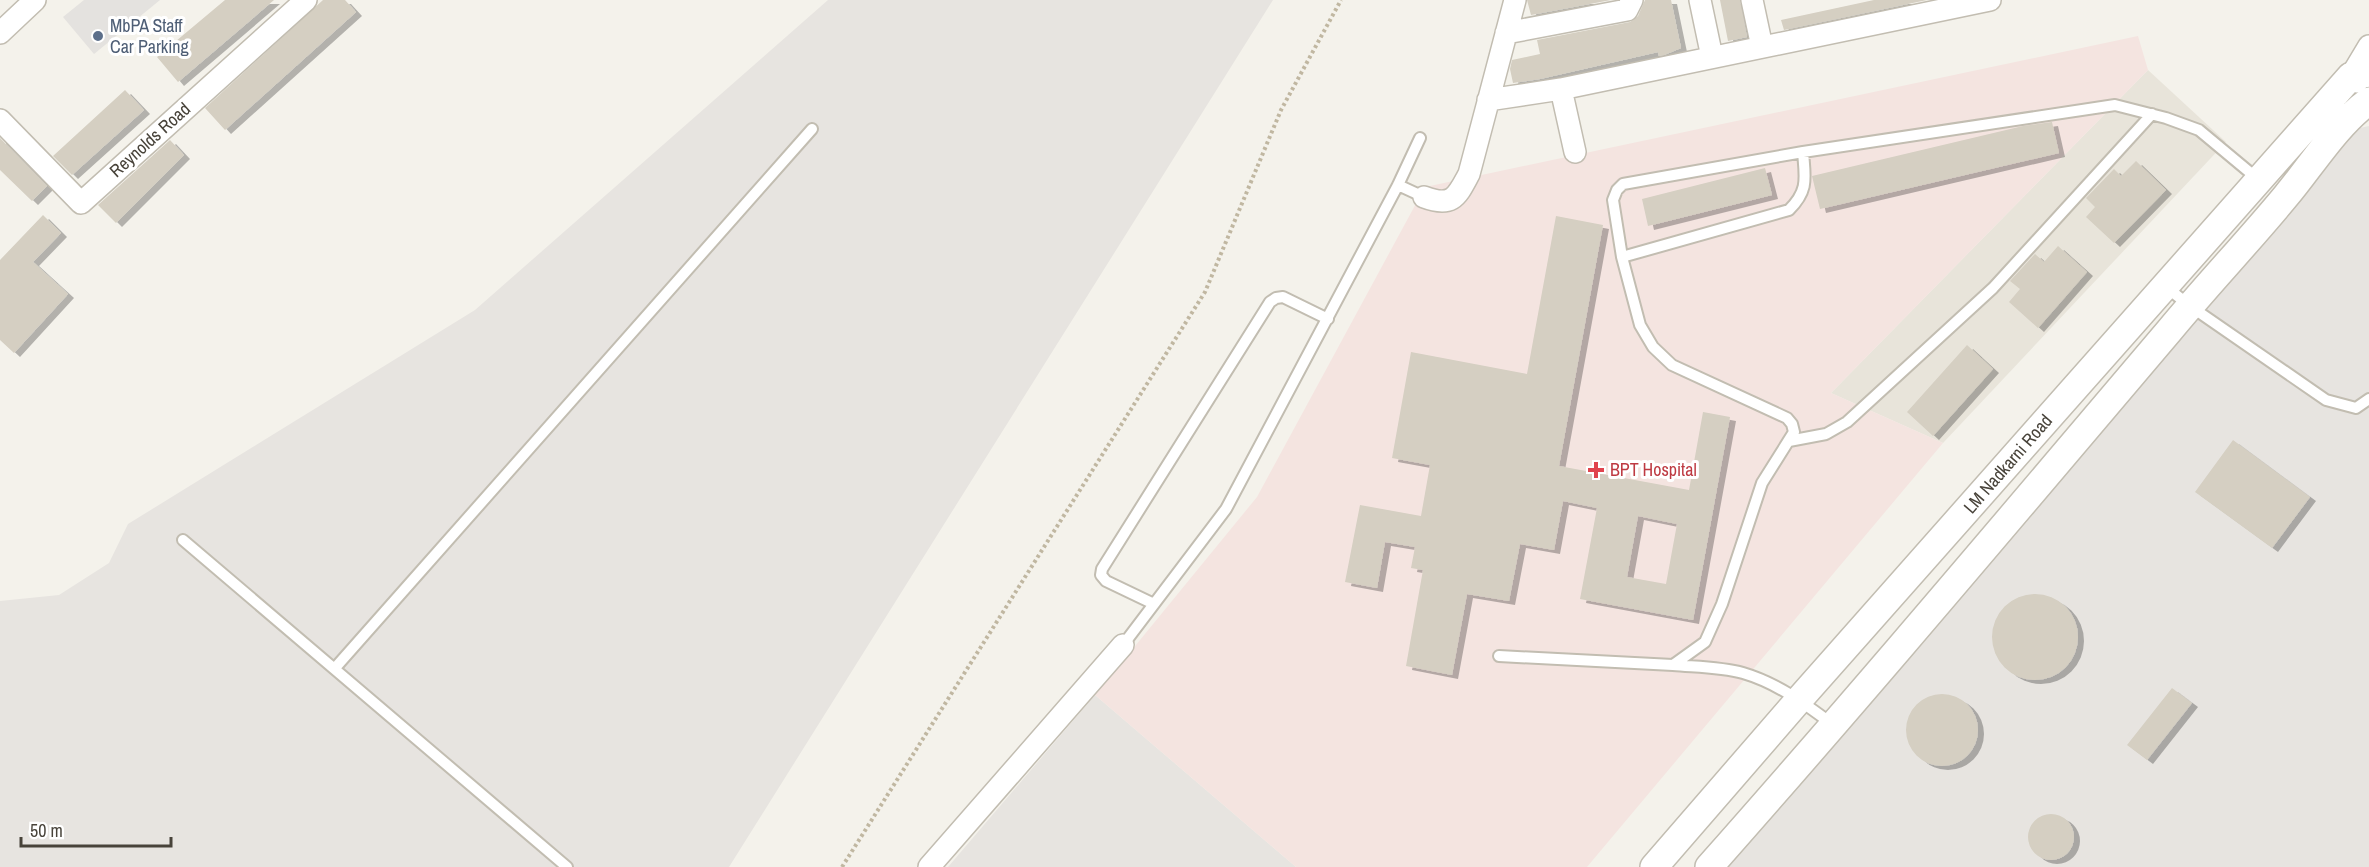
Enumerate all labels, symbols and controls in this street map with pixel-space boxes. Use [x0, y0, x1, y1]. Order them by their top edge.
place label: MbPA Staff Car Parking [110, 13, 190, 59]
marker: MbPA Staff Car Parking [91, 29, 105, 43]
street label: Reynolds Road [104, 97, 196, 183]
street label: LM Nadkarni Road [1958, 409, 2058, 519]
place label: BPT Hospital [1610, 457, 1697, 482]
marker: BPT Hospital [1587, 461, 1605, 479]
scale bar [21, 810, 171, 848]
text: 50 m [30, 818, 63, 843]

